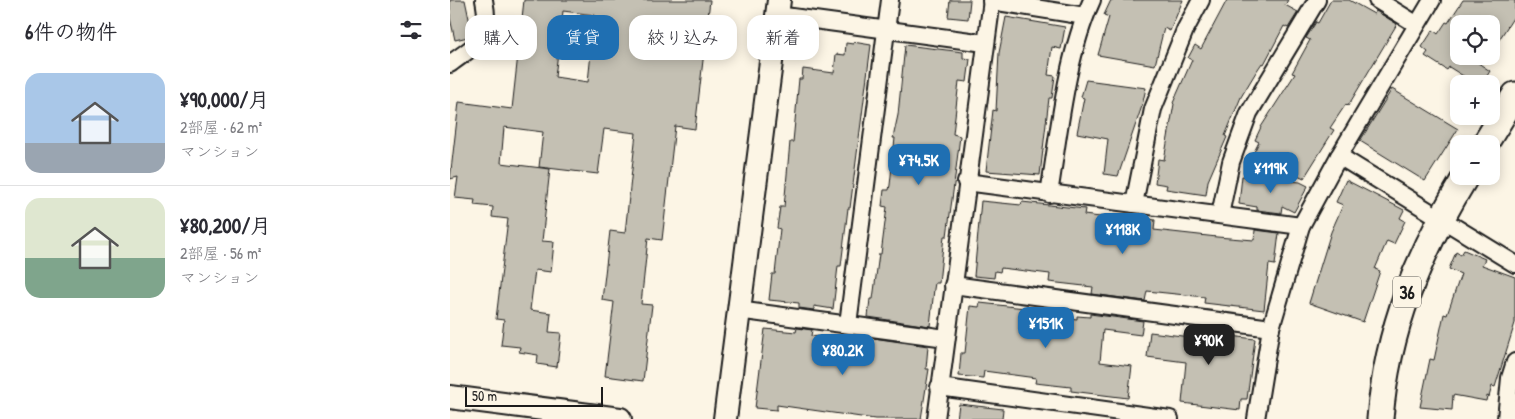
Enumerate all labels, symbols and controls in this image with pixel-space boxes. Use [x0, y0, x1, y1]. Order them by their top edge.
chip: 購入 [465, 15, 537, 60]
chip: 賃貸 [547, 15, 619, 60]
chip: 絞り込み [629, 15, 737, 60]
chip: 新着 [747, 15, 819, 60]
map controls [1450, 15, 1500, 185]
button: locate [1450, 15, 1500, 65]
icon: filters [397, 16, 425, 44]
text: 6件の物件 [25, 17, 117, 46]
button: + [1450, 75, 1500, 125]
text: ¥90,000/月 [180, 85, 269, 114]
icon: home [65, 93, 125, 153]
text: 2部屋 · 62 m² [180, 116, 262, 138]
button: − [1450, 135, 1500, 185]
text: マンション [180, 140, 259, 162]
pin: ¥74.5K [878, 144, 960, 186]
text: ¥74.5K [899, 149, 939, 171]
pin: ¥119K [1236, 152, 1306, 194]
text: ¥119K [1254, 157, 1288, 179]
text: ¥80,200/月 [180, 211, 271, 240]
pin: ¥118K [1088, 212, 1158, 255]
icon: home [65, 218, 125, 278]
text: ¥118K [1106, 218, 1140, 240]
text: 2部屋 · 56 m² [180, 242, 261, 264]
text: マンション [180, 266, 259, 288]
road number: 36 [1393, 276, 1421, 308]
pin: ¥151K [1011, 306, 1081, 349]
text: ¥151K [1029, 312, 1063, 334]
pin: ¥90K [1179, 324, 1239, 366]
text: ¥90K [1195, 329, 1223, 351]
pin: ¥80.2K [802, 334, 884, 376]
text: ¥80.2K [823, 339, 863, 361]
scale bar [465, 384, 602, 407]
text: 50 m [472, 386, 497, 405]

